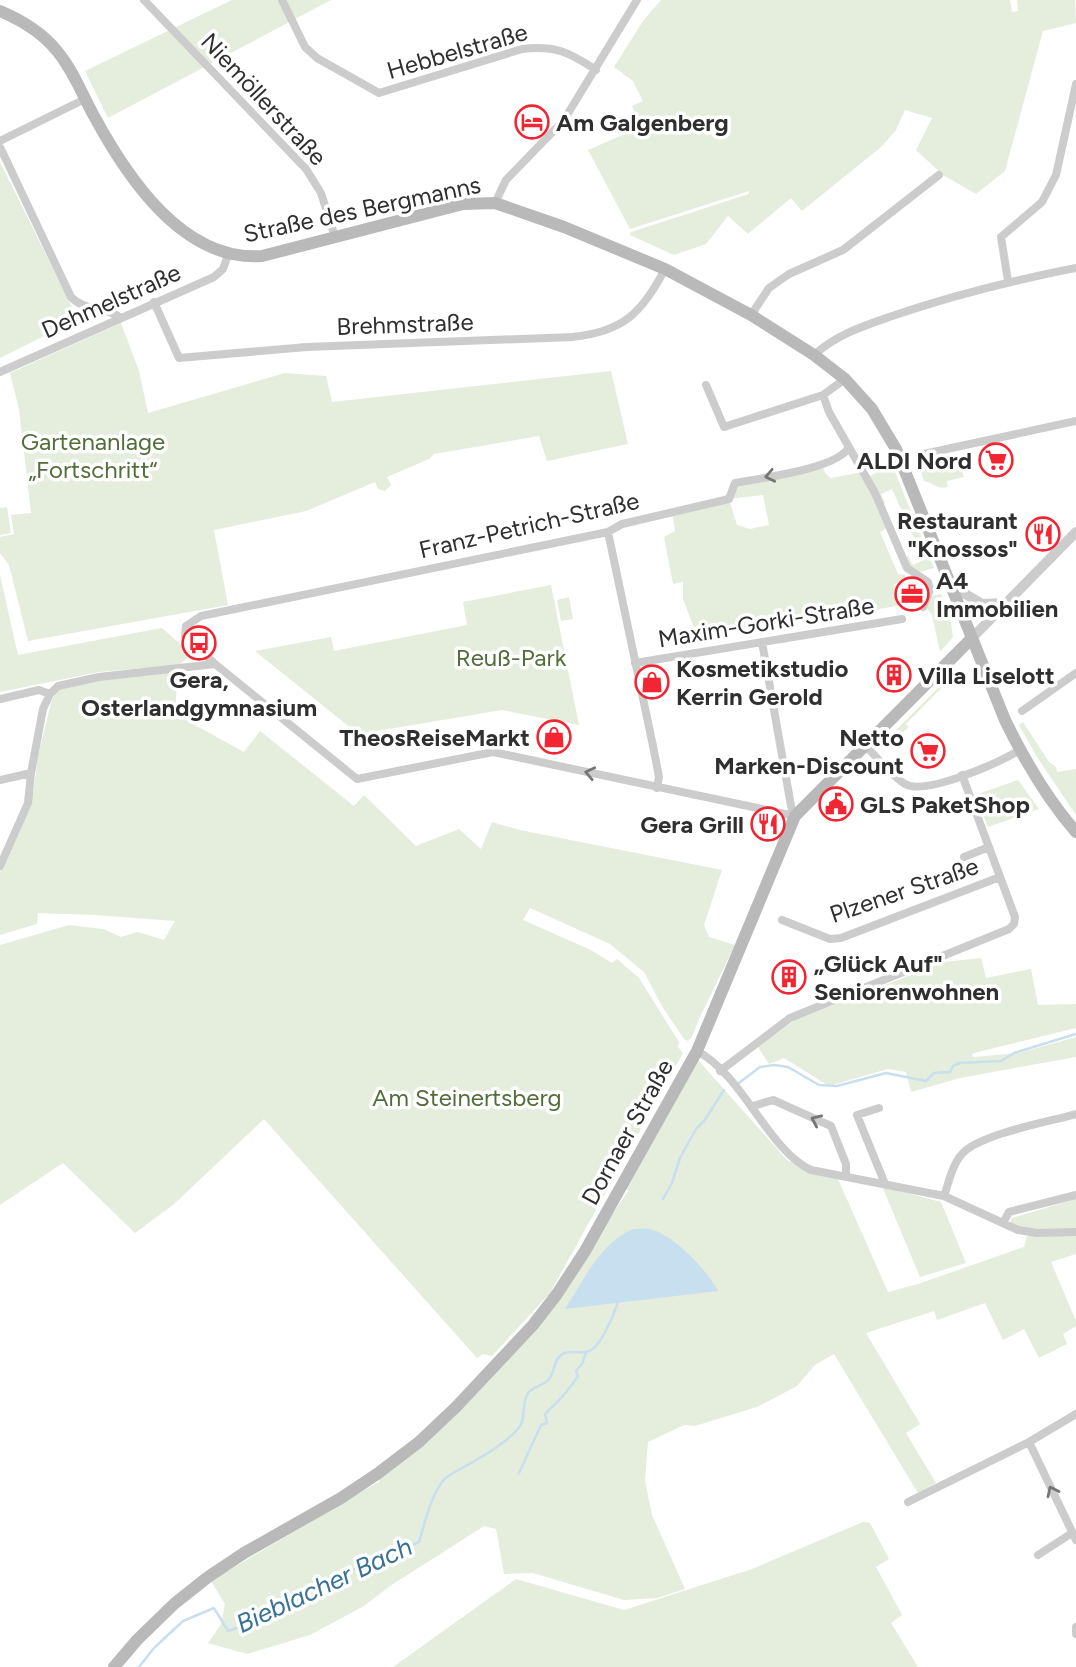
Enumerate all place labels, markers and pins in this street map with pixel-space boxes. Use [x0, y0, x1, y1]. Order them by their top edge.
hotel icon: Am Galgenberg [513, 103, 551, 141]
place label: Am Galgenberg [556, 108, 729, 137]
supermarket icon: ALDI Nord [977, 441, 1015, 479]
place label: ALDI Nord [857, 446, 972, 475]
place label: Restaurant "Knossos" [897, 506, 1018, 563]
restaurant icon: Restaurant "Knossos" [1024, 515, 1062, 553]
place label: A4 Immobilien [936, 566, 1058, 623]
office icon: A4 Immobilien [893, 575, 931, 613]
bus stop icon: Gera, Osterlandgymnasium [180, 624, 218, 662]
place label: Kosmetikstudio Kerrin Gerold [676, 654, 848, 711]
building icon: Villa Liselott [875, 656, 913, 694]
place label: Villa Liselott [918, 661, 1055, 690]
shop icon: Kosmetikstudio Kerrin Gerold [633, 663, 671, 701]
place label: Gera, Osterlandgymnasium [81, 665, 317, 722]
shop icon: TheosReiseMarkt [535, 718, 573, 756]
place label: TheosReiseMarkt [339, 723, 530, 752]
place label: Netto Marken-Discount [714, 723, 904, 780]
supermarket icon: Netto Marken-Discount [909, 732, 947, 770]
public building icon: GLS PaketShop [817, 785, 855, 823]
place label: GLS PaketShop [860, 790, 1030, 819]
restaurant icon: Gera Grill [749, 805, 787, 843]
place label: Gera Grill [640, 810, 744, 839]
place label: „Glück Auf" Seniorenwohnen [814, 949, 999, 1006]
building icon: „Glück Auf" Seniorenwohnen [770, 958, 808, 996]

